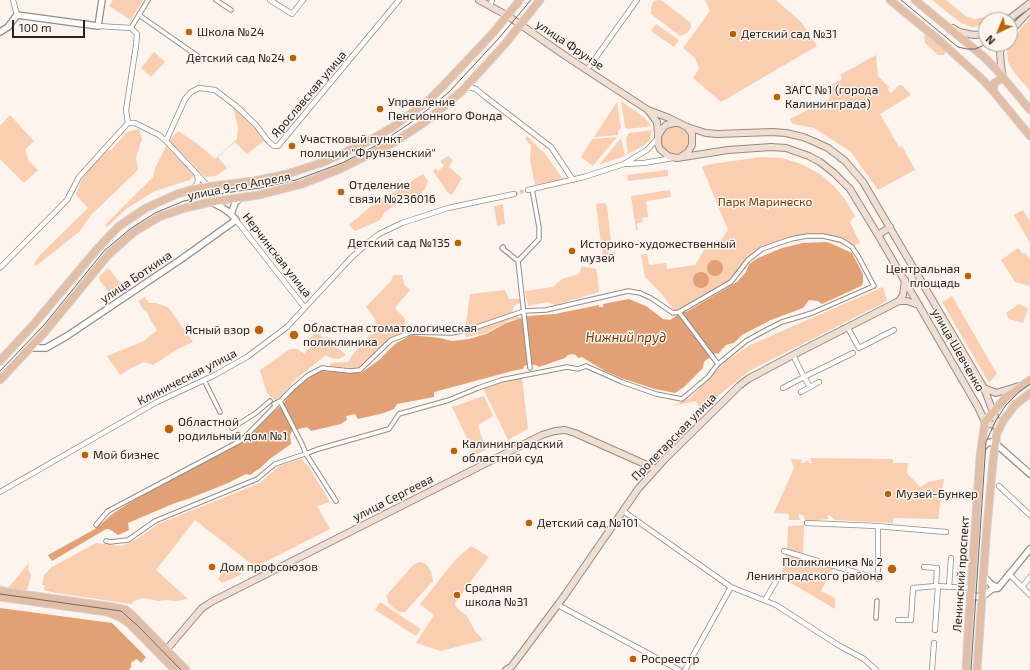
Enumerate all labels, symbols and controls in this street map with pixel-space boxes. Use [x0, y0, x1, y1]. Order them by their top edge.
scale bar [14, 12, 87, 38]
north arrow [978, 12, 1018, 52]
street label: улица Фрунзе [533, 17, 607, 73]
text: 100 m [19, 20, 51, 34]
place label: Школа №24 [197, 25, 264, 39]
marker: Школа №24 [184, 27, 194, 37]
place label: Детский сад №31 [741, 27, 837, 41]
marker: Детский сад №31 [728, 29, 738, 39]
text: N [983, 33, 997, 48]
street label: Ярославская улица [269, 48, 349, 140]
place label: Детский сад №24 [186, 51, 285, 65]
marker: Детский сад №24 [288, 53, 298, 63]
place label: ЗАГС №1 (города Калининграда) [785, 83, 878, 111]
marker: ЗАГС №1 (города Калининграда) [772, 92, 782, 102]
place label: Управление Пенсионного Фонда [388, 95, 502, 123]
marker: Управление Пенсионного Фонда [375, 104, 385, 114]
place label: Участковый пункт полиции "Фрунзенский" [300, 132, 436, 160]
marker: Участковый пункт полиции "Фрунзенский" [287, 141, 297, 151]
street label: улица 9-го Апреля [186, 169, 292, 203]
place label: Отделение связи №236016 [349, 178, 436, 206]
marker: Отделение связи №236016 [336, 187, 346, 197]
park label: Парк Маринеско [718, 195, 812, 209]
street label: Нерчинская улица [239, 210, 315, 300]
place label: Детский сад №135 [348, 236, 450, 250]
place label: Историко-художественный музей [580, 237, 736, 265]
marker: Детский сад №135 [453, 238, 463, 248]
marker: Историко-художественный музей [567, 246, 577, 256]
street label: улица Боткина [98, 248, 174, 306]
place label: Центральная площадь [886, 262, 960, 290]
marker: Центральная площадь [963, 271, 973, 281]
street label: улица Шевченко [928, 306, 988, 394]
place label: Областная стоматологическая поликлиника [303, 321, 477, 349]
place label: Ясный взор [185, 323, 250, 337]
marker: Ясный взор [253, 324, 265, 336]
marker: Областная стоматологическая поликлиника [288, 329, 300, 341]
water label: Нижний пруд [586, 330, 666, 346]
street label: Клиническая улица [135, 346, 239, 408]
street label: Пролетарская улица [629, 390, 719, 484]
place label: Областной родильный дом №1 [178, 415, 287, 443]
marker: Областной родильный дом №1 [163, 423, 175, 435]
place label: Калининградский областной суд [462, 437, 563, 465]
marker: Калининградский областной суд [449, 446, 459, 456]
place label: Мой бизнес [93, 448, 159, 462]
marker: Мой бизнес [80, 450, 90, 460]
street label: улица Сергеева [350, 472, 436, 524]
place label: Музей-Бункер [896, 487, 978, 501]
marker: Музей-Бункер [883, 489, 893, 499]
street label: Ленинский проспект [950, 515, 972, 633]
place label: Детский сад №101 [537, 516, 638, 530]
marker: Детский сад №101 [524, 518, 534, 528]
place label: Поликлиника № 2 Ленинградского района [746, 555, 883, 583]
place label: Дом профсоюзов [220, 560, 318, 574]
marker: Дом профсоюзов [207, 562, 217, 572]
marker: Поликлиника № 2 Ленинградского района [886, 563, 898, 575]
place label: Средняя школа №31 [465, 581, 528, 609]
marker: Средняя школа №31 [452, 590, 462, 600]
place label: Росрeeстр [641, 652, 699, 666]
marker: Росрeeстр [628, 654, 638, 664]

